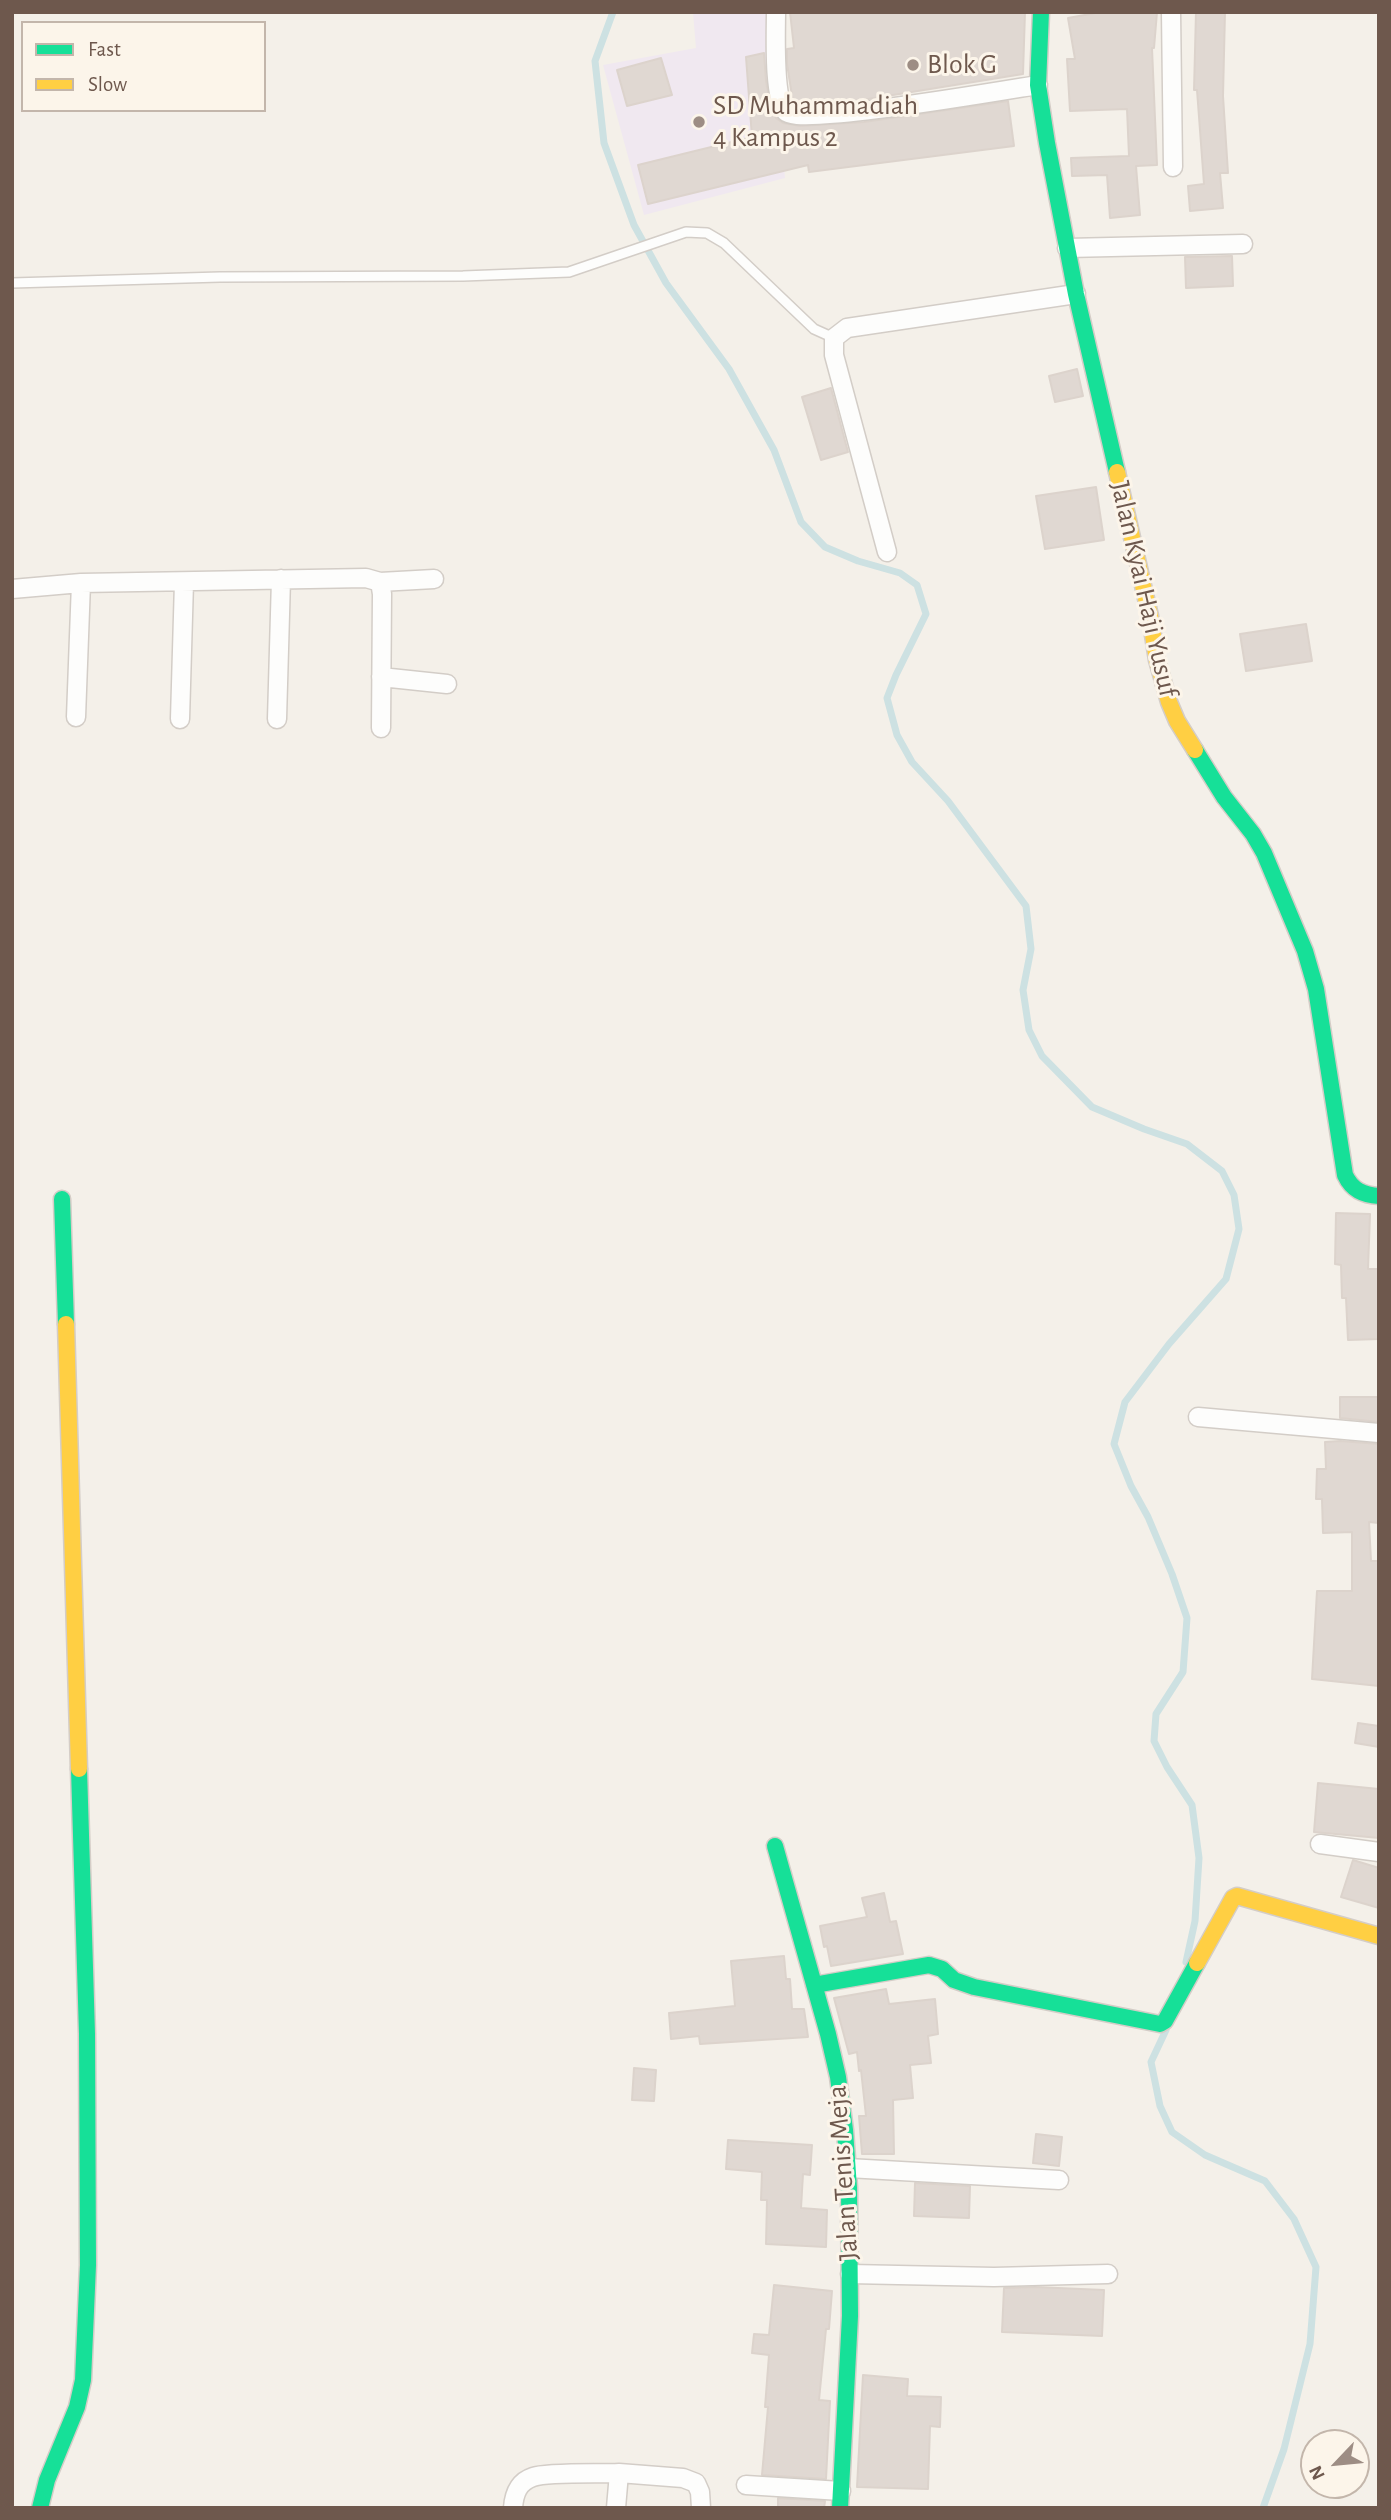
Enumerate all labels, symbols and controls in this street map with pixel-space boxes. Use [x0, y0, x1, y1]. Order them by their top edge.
legend [21, 21, 266, 112]
text: Fast [88, 39, 121, 60]
place label: Blok G [927, 48, 997, 82]
marker: Blok G [905, 57, 921, 73]
text: Slow [88, 74, 127, 95]
place label: SD Muhammadiah 4 Kampus 2 [713, 89, 918, 155]
marker: SD Muhammadiah 4 Kampus 2 [691, 114, 707, 130]
street label: Jalan Kyai Haji Yusuf [1103, 478, 1185, 700]
street label: Jalan Tenis Meja [820, 2084, 866, 2262]
north arrow [1300, 2429, 1370, 2499]
text: N [1306, 2462, 1329, 2483]

